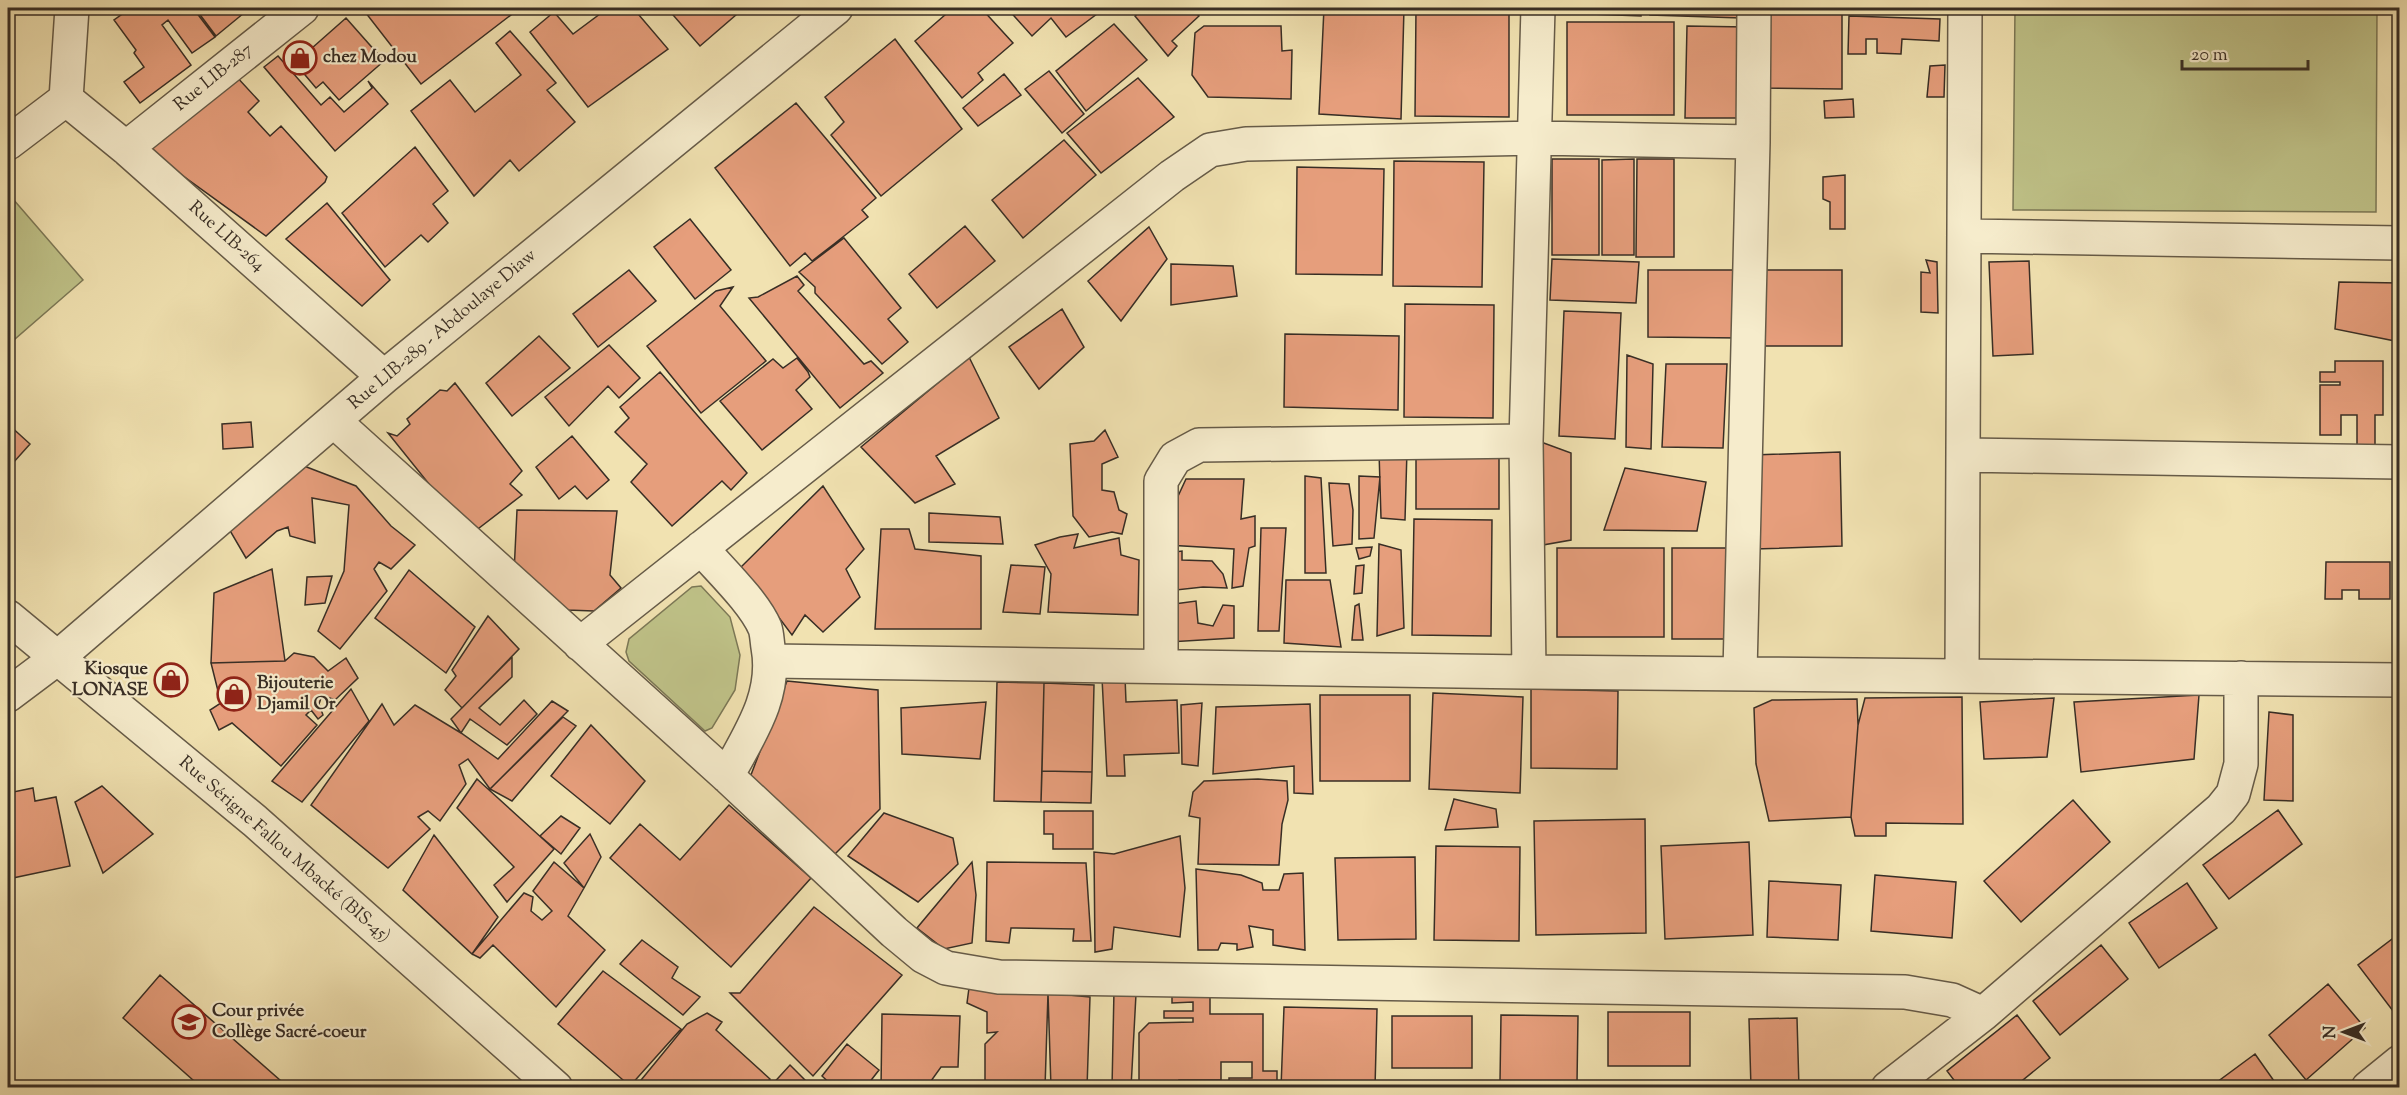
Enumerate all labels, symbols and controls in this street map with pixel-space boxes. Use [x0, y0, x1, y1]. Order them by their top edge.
scale bar [2182, 33, 2308, 71]
street label: Rue LIB-287 [169, 38, 259, 118]
shop icon: chez Modou [282, 40, 318, 76]
text: 20 m [2191, 43, 2228, 69]
place label: chez Modou [323, 45, 417, 71]
street label: Rue LIB-264 [182, 196, 270, 278]
street label: Rue LIB-289 - Abdoulaye Diaw [343, 243, 543, 417]
place label: Kiosque LONASE [72, 657, 149, 704]
shop icon: Kiosque LONASE [153, 662, 189, 698]
place label: Bijouterie Djamil Or [257, 671, 336, 718]
shop icon: Bijouterie Djamil Or [216, 676, 252, 712]
street label: Rue Sérigne Fallou Mbacké (BIS-45) [172, 751, 396, 949]
place label: Cour privée Collège Sacré-coeur [212, 999, 367, 1046]
north arrow [2314, 1002, 2374, 1062]
school or university icon: Cour privée Collège Sacré-coeur [171, 1004, 207, 1040]
text: N [2320, 1025, 2343, 1038]

